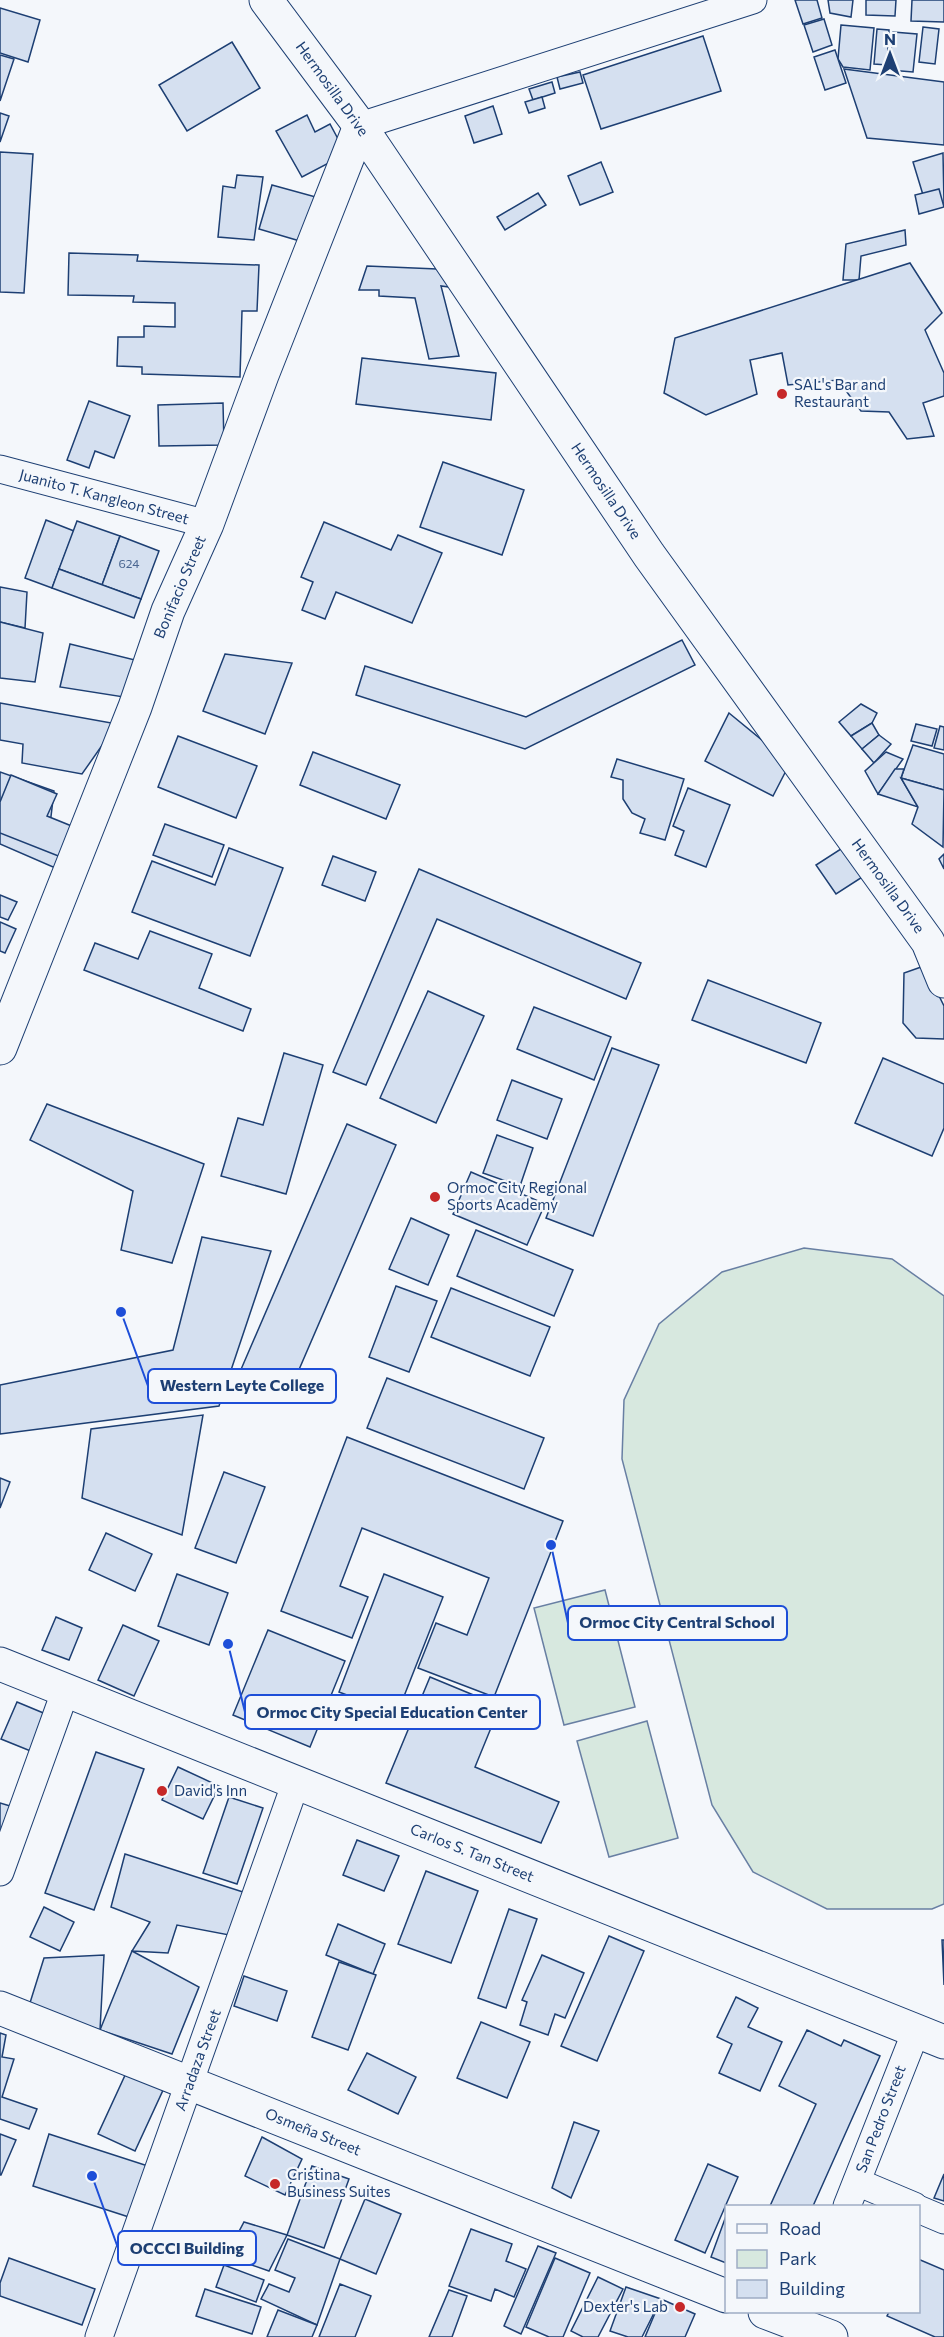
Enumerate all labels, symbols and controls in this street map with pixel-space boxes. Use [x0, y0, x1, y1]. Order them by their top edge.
north arrow [860, 24, 920, 84]
text: N [884, 29, 896, 48]
street label: Hermosilla Drive [293, 38, 373, 139]
place label: SAL's Bar and Restaurant [794, 375, 886, 410]
marker: SAL's Bar and Restaurant [775, 387, 789, 401]
street label: Hermosilla Drive [568, 439, 646, 542]
street label: Juanito T. Kangleon Street [17, 465, 191, 527]
street label: Bonifacio Street [149, 532, 209, 641]
house number: 624 [119, 556, 139, 570]
street label: Hermosilla Drive [849, 835, 929, 936]
place label: Ormoc City Regional Sports Academy [447, 1178, 587, 1213]
marker: Ormoc City Regional Sports Academy [428, 1190, 442, 1204]
callout: Western Leyte College [148, 1369, 336, 1403]
text: Western Leyte College [160, 1375, 324, 1394]
callout: Ormoc City Central School [568, 1606, 787, 1640]
text: Ormoc City Central School [579, 1612, 775, 1631]
callout: Ormoc City Special Education Center [245, 1695, 540, 1729]
text: Ormoc City Special Education Center [256, 1702, 528, 1721]
place label: David's Inn [174, 1781, 247, 1799]
marker: David's Inn [155, 1784, 169, 1798]
street label: Carlos S. Tan Street [408, 1819, 537, 1885]
street label: Arradaza Street [170, 2006, 224, 2113]
street label: San Pedro Street [851, 2062, 909, 2175]
street label: Osmeña Street [263, 2104, 364, 2158]
place label: Cristina Business Suites [287, 2165, 391, 2200]
marker: Cristina Business Suites [268, 2177, 282, 2191]
legend [725, 2205, 920, 2313]
text: Road [779, 2217, 821, 2239]
callout: OCCCI Building [118, 2231, 256, 2265]
text: OCCCI Building [130, 2238, 244, 2257]
text: Park [779, 2247, 817, 2269]
text: Building [779, 2277, 845, 2299]
place label: Dexter's Lab [583, 2297, 668, 2315]
marker: Dexter's Lab [673, 2300, 687, 2314]

